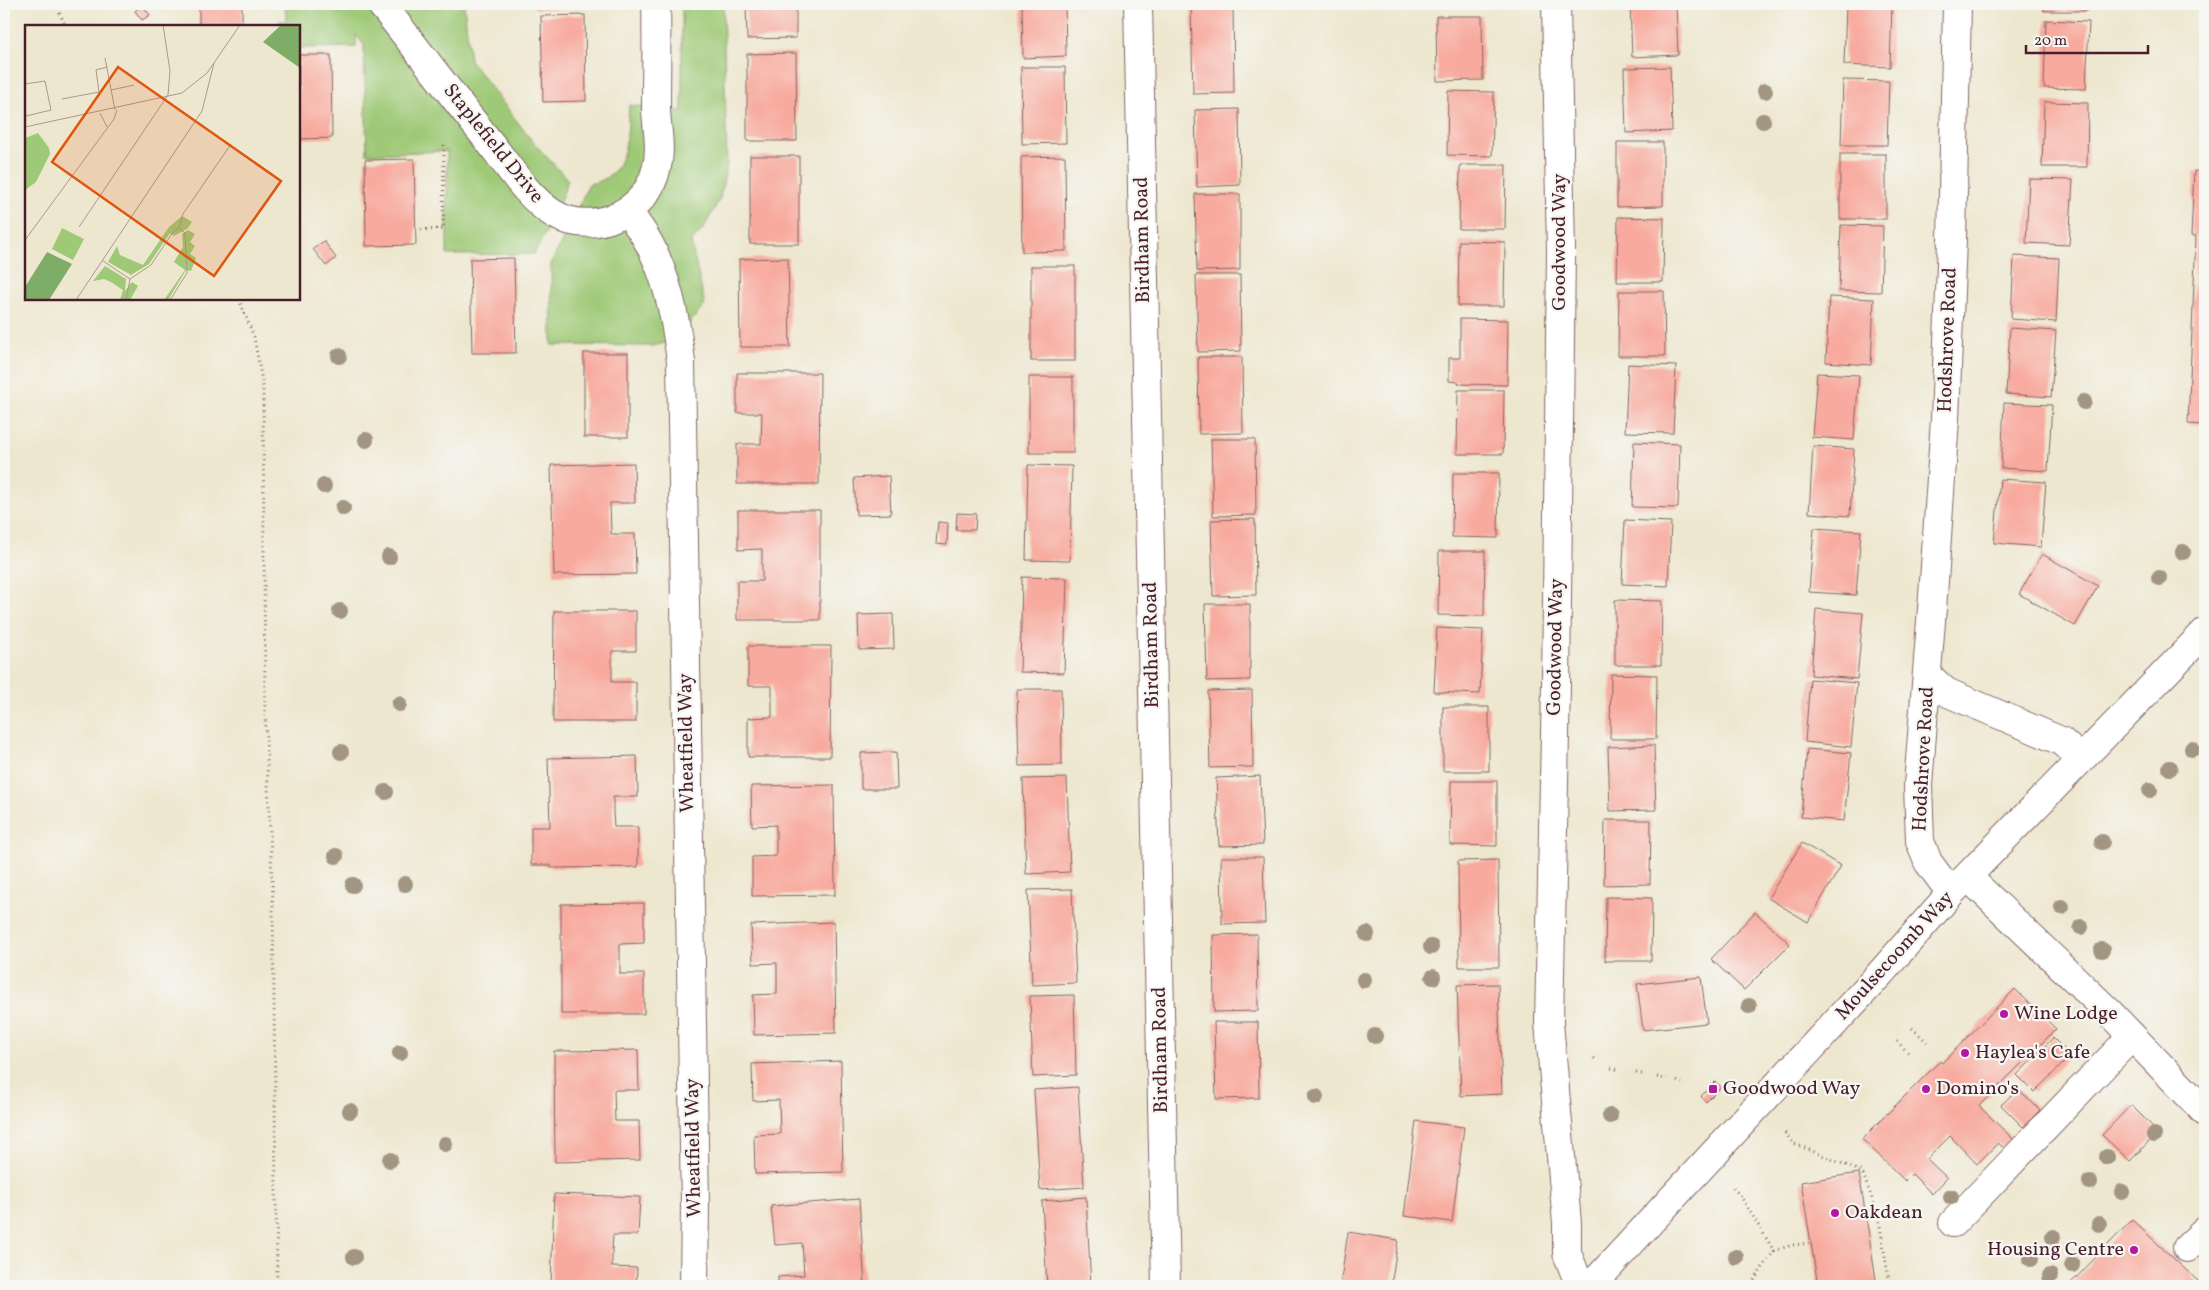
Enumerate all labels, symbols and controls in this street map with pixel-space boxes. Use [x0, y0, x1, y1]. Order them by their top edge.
scale bar [2026, 22, 2149, 54]
inset map [25, 25, 300, 300]
text: 20 m [2034, 31, 2067, 52]
street label: Staplefield Drive [436, 78, 550, 210]
street label: Goodwood Way [1546, 173, 1574, 311]
street label: Birdham Road [1128, 176, 1158, 304]
street label: Hodshrove Road [1931, 267, 1965, 413]
street label: Goodwood Way [1541, 578, 1571, 716]
street label: Birdham Road [1137, 581, 1167, 709]
street label: Wheatfield Way [672, 673, 702, 813]
street label: Hodshrove Road [1906, 686, 1942, 832]
street label: Moulsecoomb Way [1829, 885, 1961, 1027]
street label: Birdham Road [1146, 986, 1176, 1114]
place label: Wine Lodge [2014, 1000, 2118, 1028]
marker: Wine Lodge [1998, 1008, 2010, 1020]
place label: Haylea's Cafe [1975, 1039, 2090, 1067]
marker: Haylea's Cafe [1959, 1047, 1971, 1059]
place label: Goodwood Way [1723, 1075, 1860, 1103]
place label: Domino's [1936, 1075, 2019, 1103]
street label: Wheatfield Way [679, 1078, 709, 1218]
marker: Goodwood Way [1707, 1083, 1719, 1095]
marker: Domino's [1920, 1083, 1932, 1095]
place label: Oakdean [1845, 1199, 1923, 1227]
marker: Oakdean [1829, 1207, 1841, 1219]
place label: Housing Centre [1987, 1236, 2124, 1264]
marker: Housing Centre [2128, 1244, 2140, 1256]

